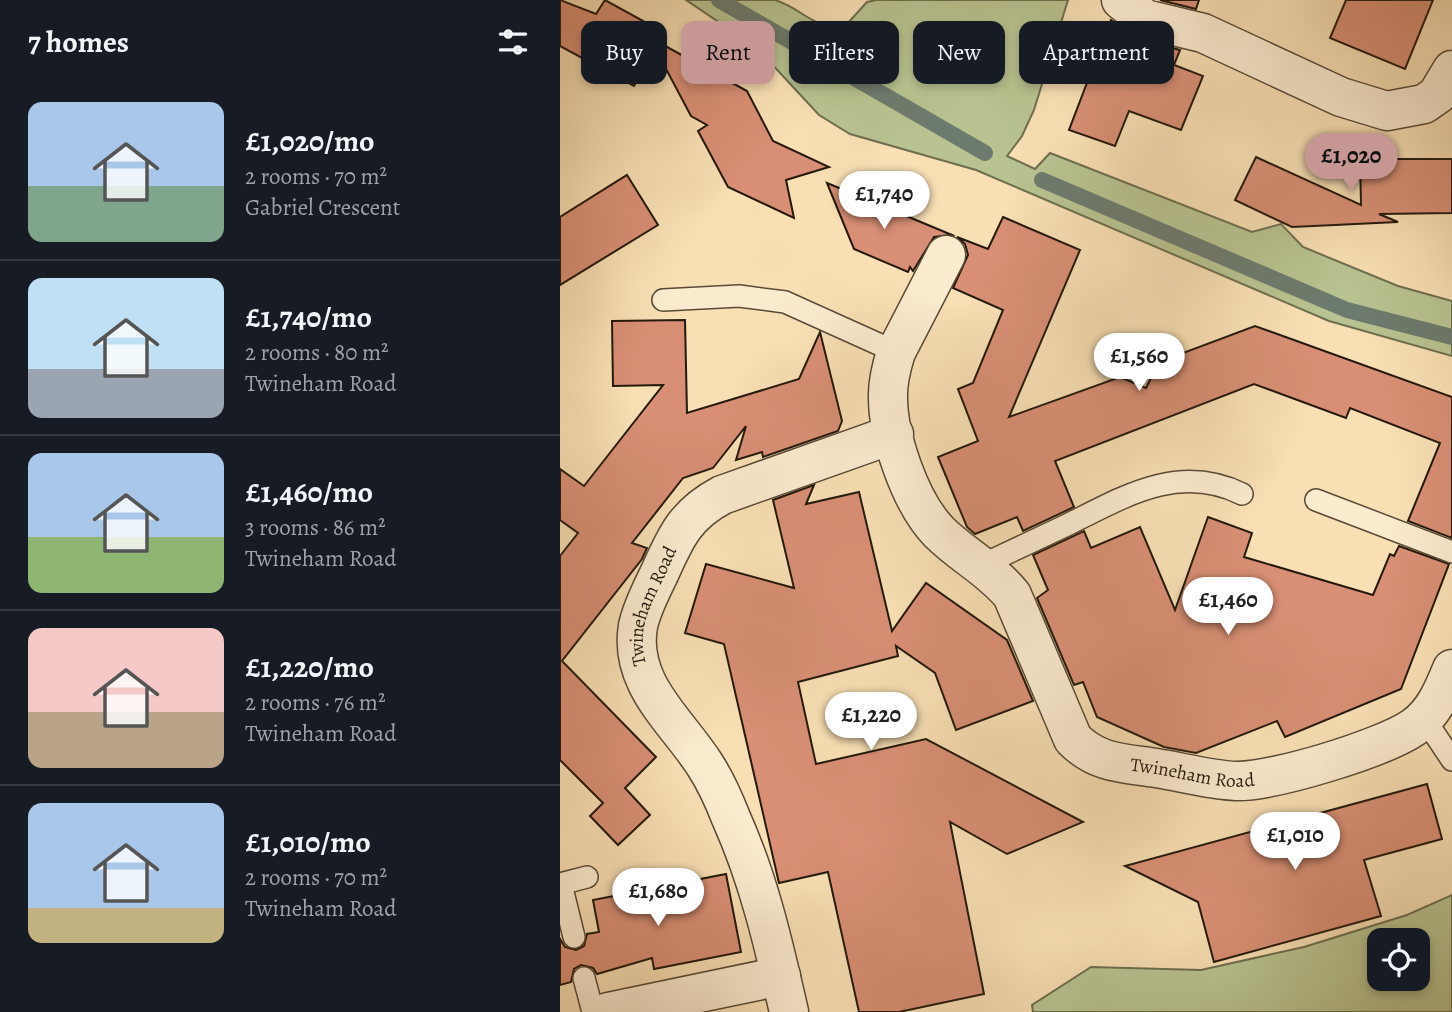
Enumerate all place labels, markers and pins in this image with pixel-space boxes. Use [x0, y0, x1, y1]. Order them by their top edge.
pin: £1,020 [1294, 134, 1408, 193]
pin: £1,740 [827, 172, 941, 231]
pin: £1,560 [1082, 334, 1196, 393]
pin: £1,460 [1171, 578, 1285, 637]
pin: £1,220 [814, 692, 928, 752]
pin: £1,010 [1238, 812, 1352, 872]
pin: £1,680 [601, 869, 715, 928]

